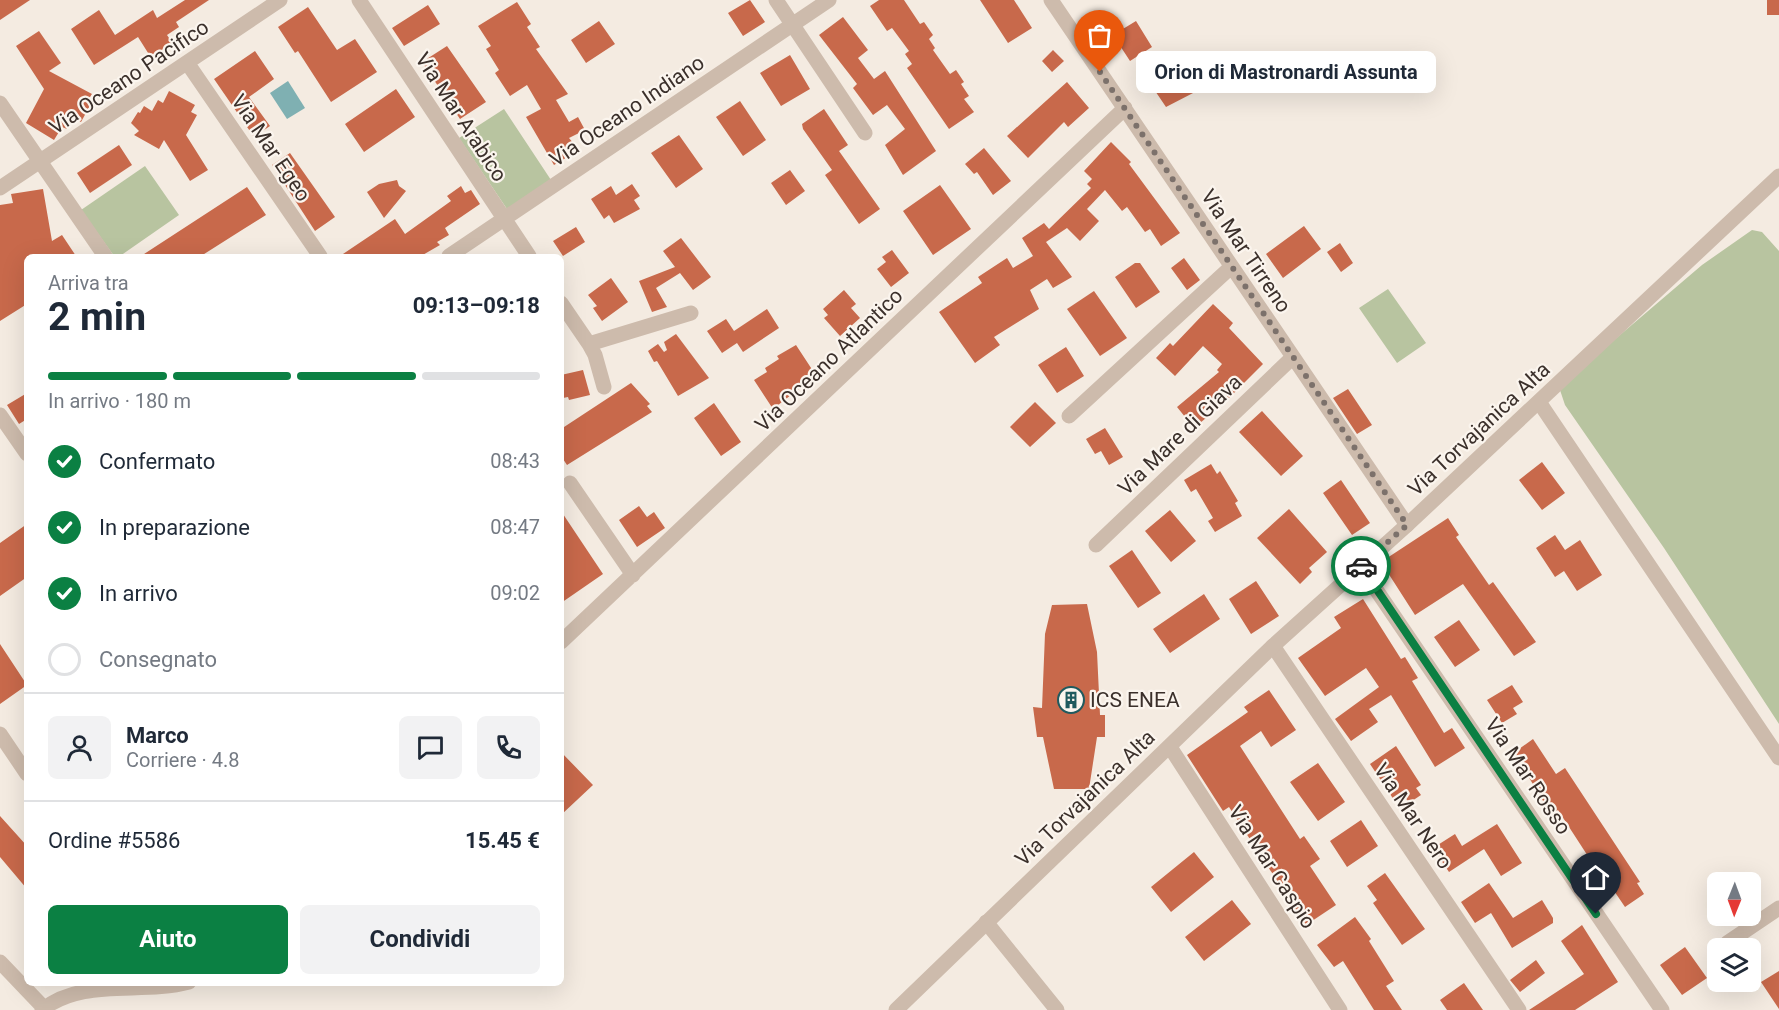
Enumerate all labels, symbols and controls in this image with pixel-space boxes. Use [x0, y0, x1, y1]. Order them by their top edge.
pin [1074, 10, 1125, 72]
street label: Via Oceano Pacifico [45, 15, 213, 139]
icon: bag [1083, 19, 1116, 52]
street label: Via Mar Arabico [410, 48, 512, 186]
street label: Via Oceano Indiano [545, 50, 709, 172]
callout: Orion di Mastronardi Assunta [1136, 51, 1436, 93]
text: Orion di Mastronardi Assunta [1154, 60, 1418, 84]
street label: Via Mar Egeo [226, 90, 316, 206]
street label: Via Mar Tirreno [1196, 185, 1296, 317]
text: Arriva tra [48, 271, 129, 295]
street label: Via Oceano Atlantico [750, 283, 908, 436]
text: 09:13–09:18 [413, 293, 540, 318]
text: 2 min [48, 294, 146, 340]
street label: Via Torvajanica Alta [1403, 357, 1555, 501]
street label: Via Mare di Giava [1113, 370, 1247, 500]
text: In arrivo · 180 m [48, 389, 191, 413]
icon: check [48, 445, 81, 478]
text: Confermato [99, 449, 215, 474]
text: 08:43 [490, 449, 540, 473]
icon: check [48, 511, 81, 544]
text: In preparazione [99, 515, 250, 540]
text: 08:47 [490, 515, 540, 539]
courier [1331, 536, 1391, 596]
icon: car [1345, 550, 1378, 583]
icon: check [48, 577, 81, 610]
text: In arrivo [99, 581, 178, 606]
text: 09:02 [490, 581, 540, 605]
text: Consegnato [99, 647, 217, 672]
building icon: ICS ENEA [1056, 685, 1086, 715]
place label: ICS ENEA [1090, 688, 1180, 712]
street label: Via Mar Rosso [1480, 713, 1576, 839]
button: person [48, 716, 111, 779]
button: chat [399, 716, 462, 779]
button: phone [477, 716, 540, 779]
text: Marco [126, 723, 189, 748]
street label: Via Torvajanica Alta [1010, 725, 1160, 871]
text: Corriere · 4.8 [126, 748, 240, 772]
street label: Via Mar Nero [1369, 759, 1457, 873]
street label: Via Mar Caspio [1223, 801, 1321, 933]
text: Ordine #5586 [48, 828, 180, 853]
text: 15.45 € [465, 828, 540, 853]
pin [1570, 852, 1621, 914]
icon: home [1579, 861, 1612, 894]
north arrow [1707, 872, 1761, 926]
map controls [1707, 872, 1761, 992]
button: Aiuto [48, 905, 288, 974]
button: Condividi [300, 905, 540, 974]
button: layers [1707, 938, 1761, 992]

